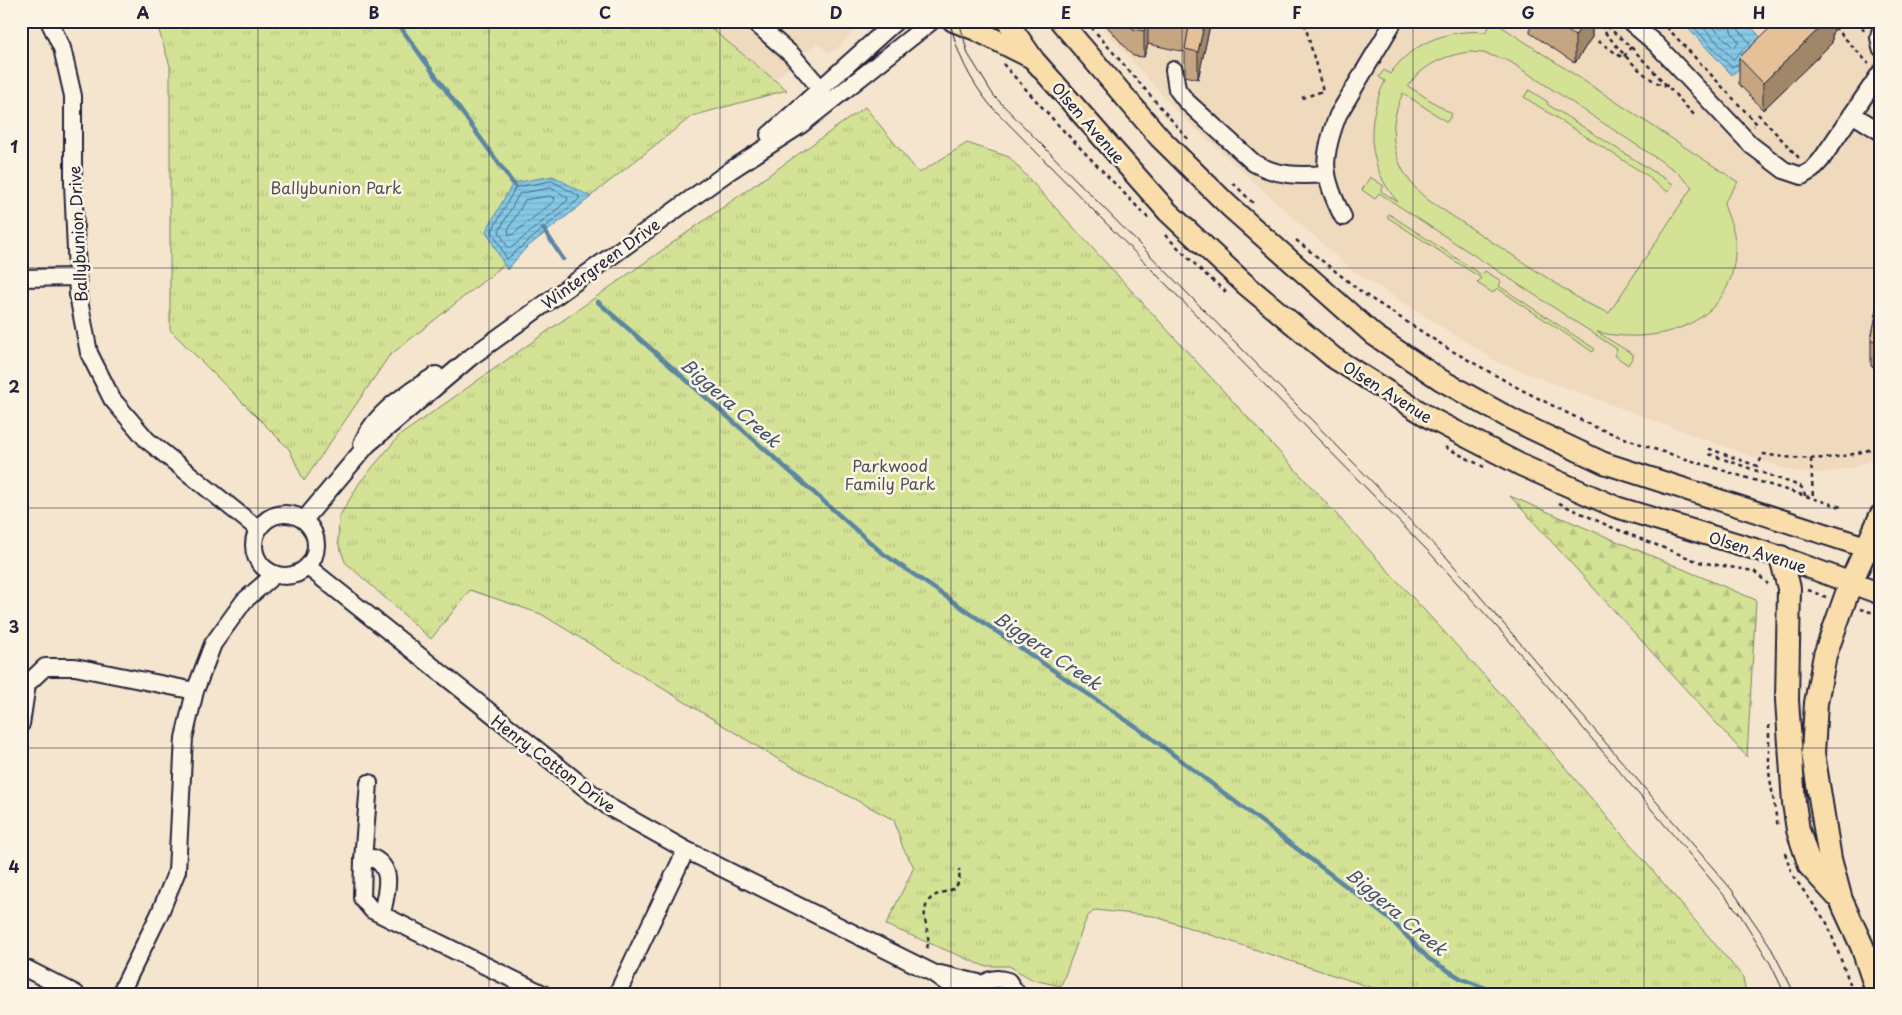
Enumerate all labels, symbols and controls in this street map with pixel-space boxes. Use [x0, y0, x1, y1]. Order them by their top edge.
text: A [137, 0, 150, 24]
text: B [369, 0, 380, 24]
text: C [599, 0, 611, 24]
text: D [830, 0, 842, 24]
text: E [1061, 0, 1071, 24]
text: F [1292, 0, 1302, 24]
text: G [1521, 0, 1535, 24]
text: H [1753, 0, 1765, 24]
street label: Olsen Avenue [1047, 76, 1132, 168]
text: 1 [10, 134, 18, 158]
street label: Ballybunion Drive [61, 165, 93, 303]
park label: Ballybunion Park [270, 175, 402, 199]
street label: Wintergreen Drive [536, 212, 664, 314]
water label: Biggera Creek [675, 351, 788, 454]
street label: Olsen Avenue [1339, 354, 1438, 428]
text: 2 [8, 374, 20, 398]
park label: Parkwood Family Park [844, 453, 936, 495]
street label: Olsen Avenue [1706, 524, 1810, 578]
water label: Biggera Creek [989, 604, 1108, 697]
text: 3 [9, 614, 19, 638]
street label: Henry Cotton Drive [487, 708, 621, 818]
text: 4 [9, 854, 20, 878]
water label: Biggera Creek [1340, 860, 1454, 962]

